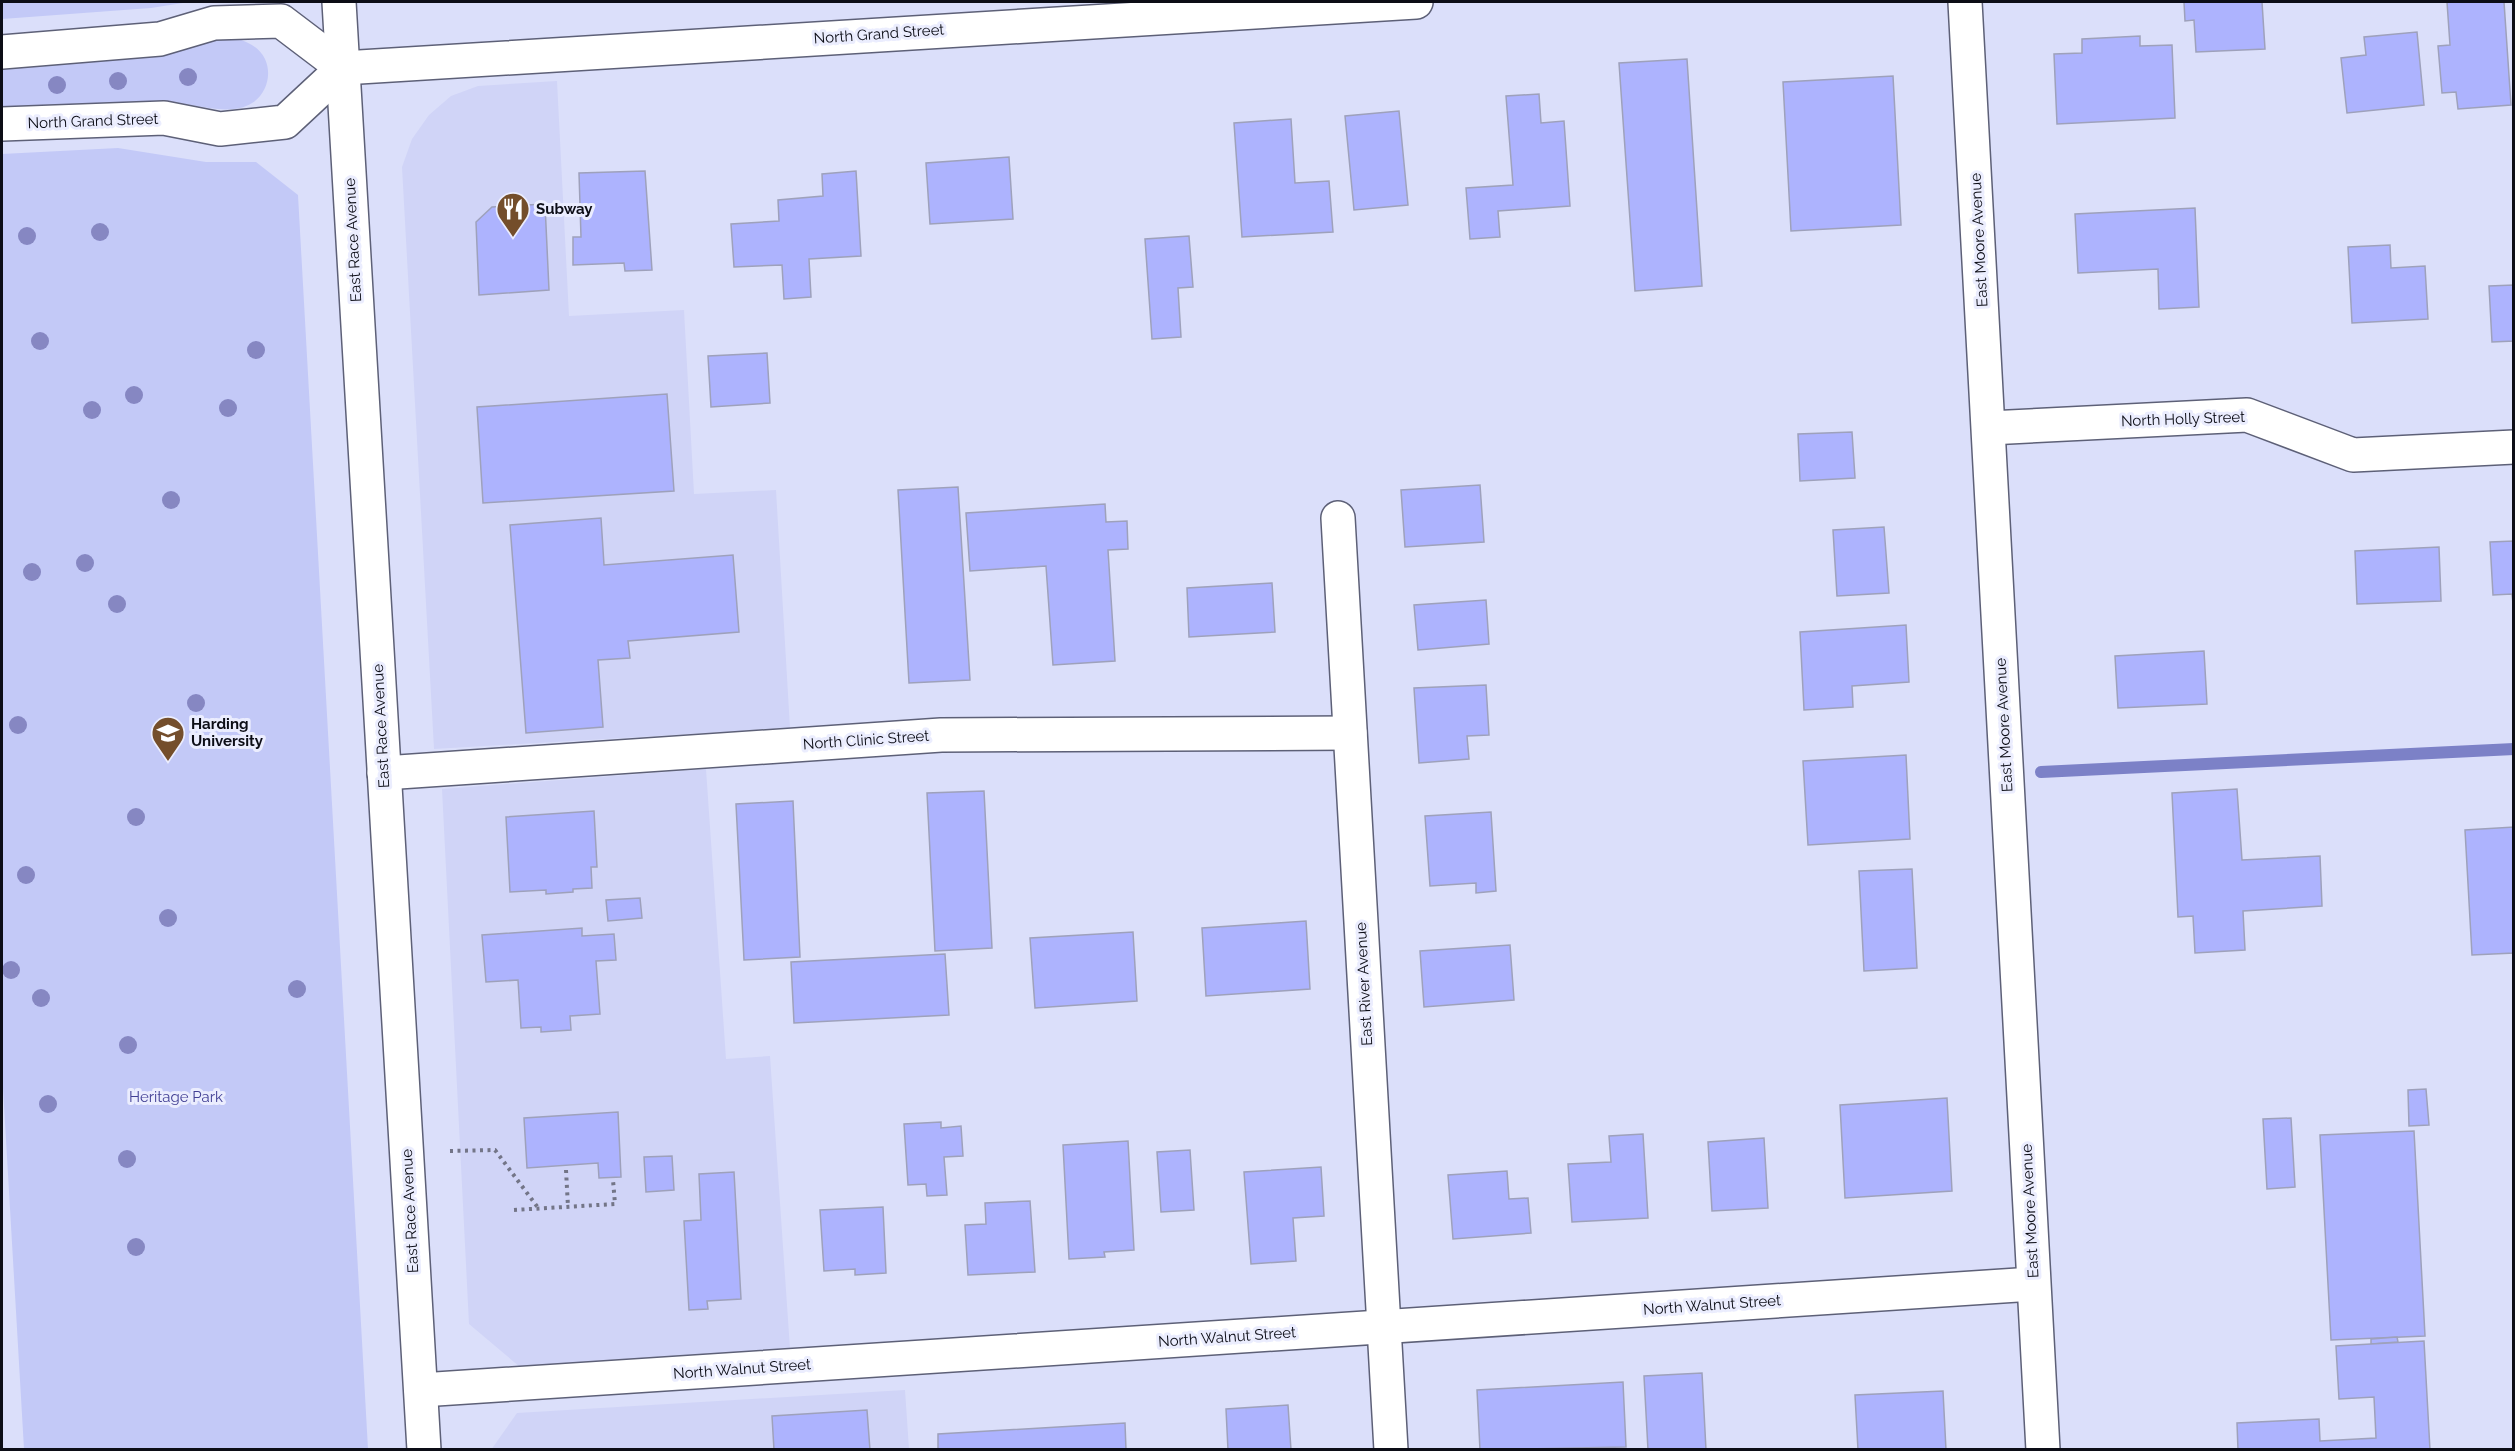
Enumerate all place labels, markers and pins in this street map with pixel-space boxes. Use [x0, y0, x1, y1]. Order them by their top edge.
restaurant icon: Subway [495, 191, 531, 238]
place label: Subway [536, 200, 593, 218]
school or university icon: Harding University [150, 715, 186, 762]
place label: Harding University [191, 715, 264, 750]

